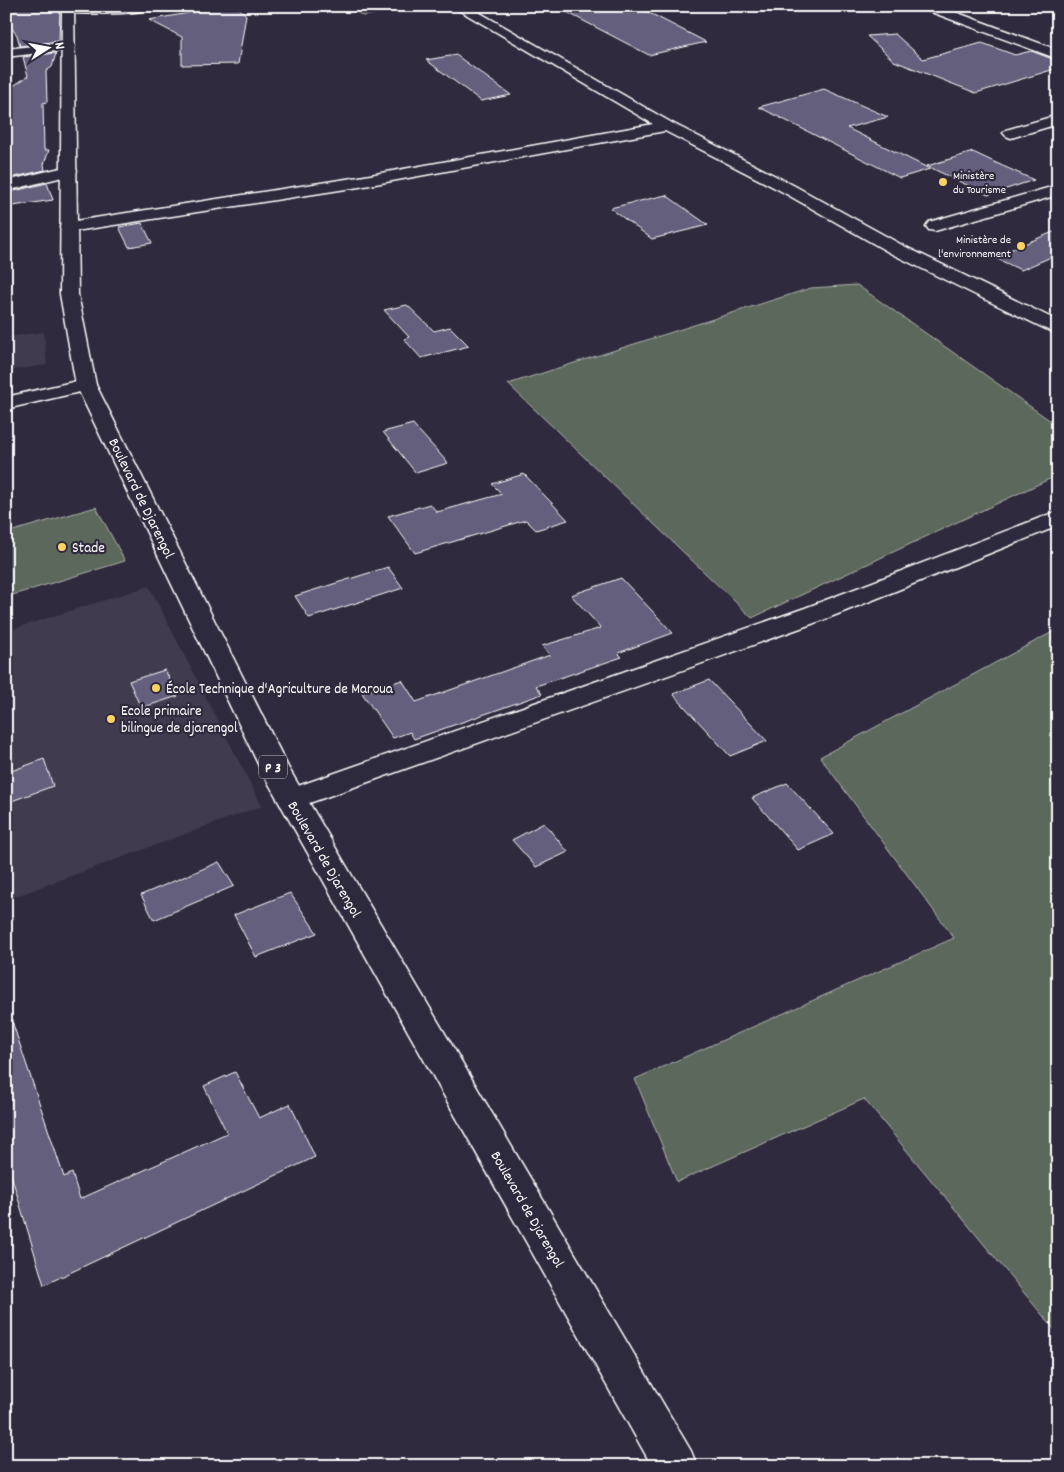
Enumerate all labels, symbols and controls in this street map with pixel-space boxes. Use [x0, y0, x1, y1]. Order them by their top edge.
north arrow [22, 22, 72, 72]
text: N [48, 41, 69, 51]
place label: Ministère du Tourisme [953, 168, 1006, 199]
marker: Ministère du Tourisme [937, 176, 949, 188]
place label: Ministère de l'environnement [938, 232, 1012, 263]
marker: Ministère de l'environnement [1015, 240, 1027, 252]
street label: Boulevard de Djarengol [102, 435, 179, 563]
place label: Stade [72, 538, 105, 560]
marker: Stade [56, 541, 68, 553]
place label: École Technique d'Agriculture de Maroua [166, 679, 394, 701]
marker: École Technique d'Agriculture de Maroua [150, 682, 162, 694]
place label: Ecole primaire bilingue de djarengol [121, 701, 238, 740]
marker: Ecole primaire bilingue de djarengol [105, 713, 117, 725]
road number: P 3 [259, 756, 287, 779]
street label: Boulevard de Djarengol [281, 798, 366, 923]
street label: Boulevard de Djarengol [484, 1148, 569, 1273]

